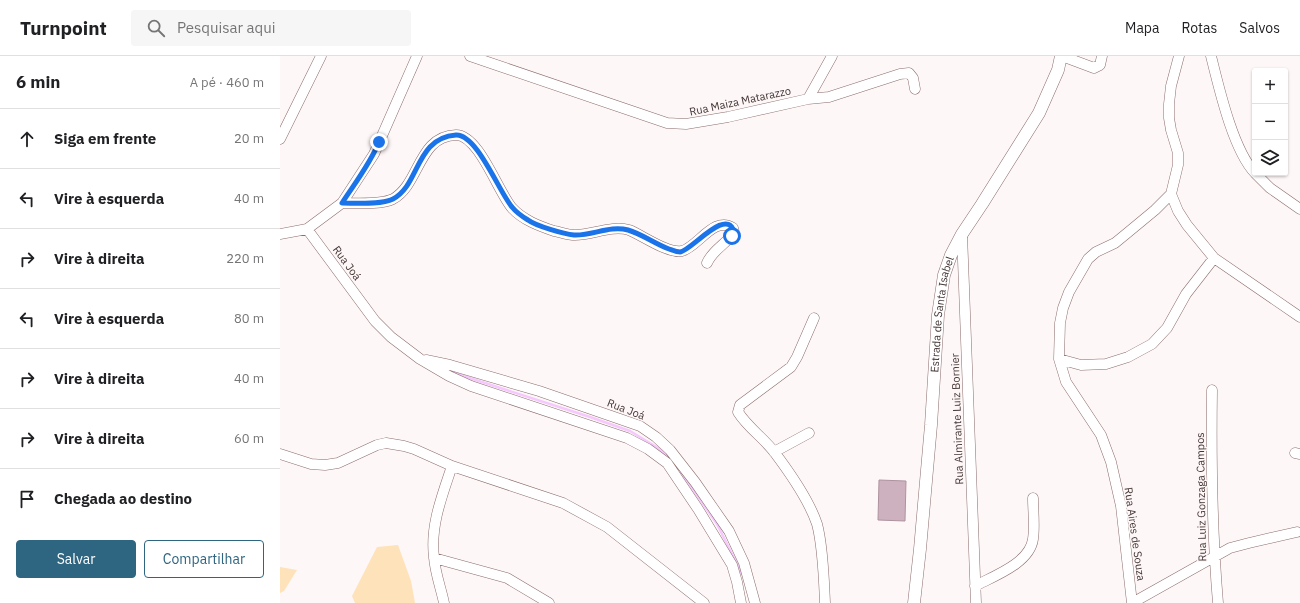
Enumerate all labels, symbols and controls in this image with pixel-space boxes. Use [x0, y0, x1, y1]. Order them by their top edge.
search box [131, 10, 411, 46]
text: Turnpoint [20, 16, 107, 40]
icon: search [145, 17, 167, 39]
text: Pesquisar aqui [177, 18, 276, 37]
text: Mapa [1125, 19, 1159, 37]
text: Rotas [1181, 19, 1217, 37]
text: Salvos [1239, 19, 1280, 37]
map controls [1252, 68, 1288, 176]
button: + [1252, 68, 1288, 104]
text: 6 min [16, 71, 60, 93]
text: A pé · 460 m [190, 74, 264, 91]
street label: Rua Maiza Matarazzo [688, 83, 792, 119]
button: − [1252, 104, 1288, 140]
icon: ahead [16, 128, 38, 150]
text: Siga em frente [54, 129, 156, 148]
text: 20 m [234, 130, 264, 147]
route end [370, 133, 388, 151]
button: layers [1252, 140, 1288, 176]
icon: left [16, 188, 38, 210]
text: Vire à esquerda [54, 189, 164, 208]
text: 40 m [234, 190, 264, 207]
route start [723, 227, 741, 245]
street label: Rua Joá [330, 243, 364, 283]
icon: right [16, 248, 38, 270]
text: Vire à direita [54, 249, 144, 268]
text: 220 m [226, 250, 264, 267]
street label: Estrada de Santa Isabel [927, 255, 957, 373]
icon: left [16, 308, 38, 330]
text: Vire à esquerda [54, 309, 164, 328]
text: 80 m [234, 310, 264, 327]
street label: Rua Almirante Luiz Bornier [948, 353, 966, 485]
icon: right [16, 368, 38, 390]
text: Vire à direita [54, 369, 144, 388]
text: 40 m [234, 370, 264, 387]
street label: Rua Joá [605, 395, 647, 423]
icon: right [16, 428, 38, 450]
text: Vire à direita [54, 429, 144, 448]
text: 60 m [234, 430, 264, 447]
street label: Rua Luiz Gonzaga Campos [1193, 432, 1209, 562]
street label: Rua Aires de Souza [1122, 486, 1149, 582]
icon: arrive [16, 488, 38, 510]
text: Chegada ao destino [54, 489, 192, 508]
button: Salvar [16, 540, 136, 578]
button: Compartilhar [144, 540, 264, 578]

